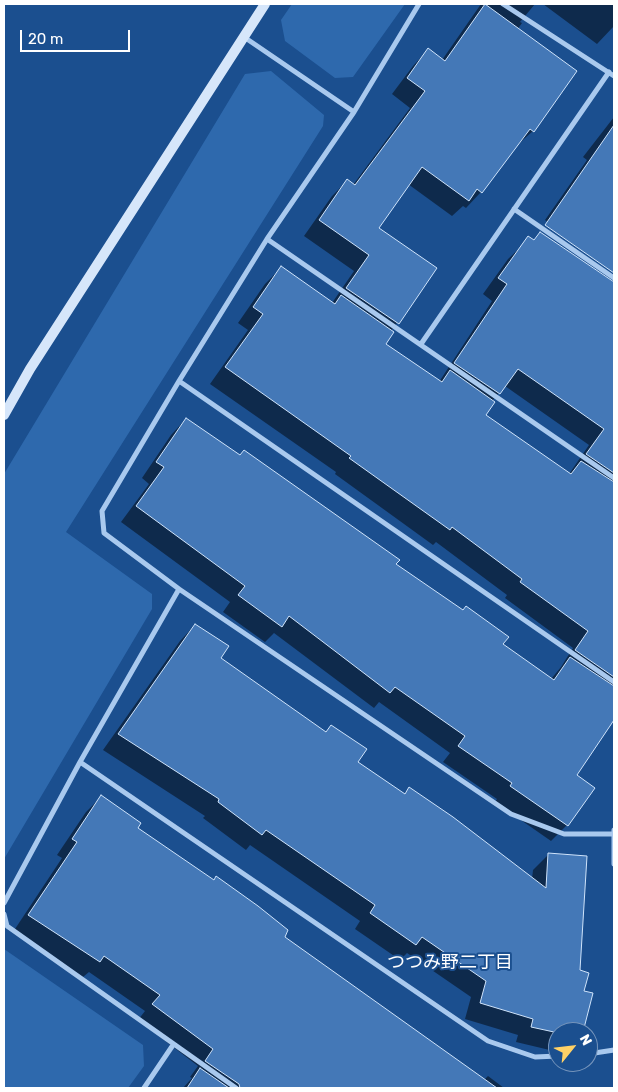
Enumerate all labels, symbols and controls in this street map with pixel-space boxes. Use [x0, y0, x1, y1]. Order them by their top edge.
scale bar [22, 20, 132, 52]
text: 20 m [28, 30, 63, 48]
district label: つつみ野二丁目 [387, 952, 513, 974]
north arrow [548, 1022, 598, 1072]
text: N [576, 1031, 596, 1048]

